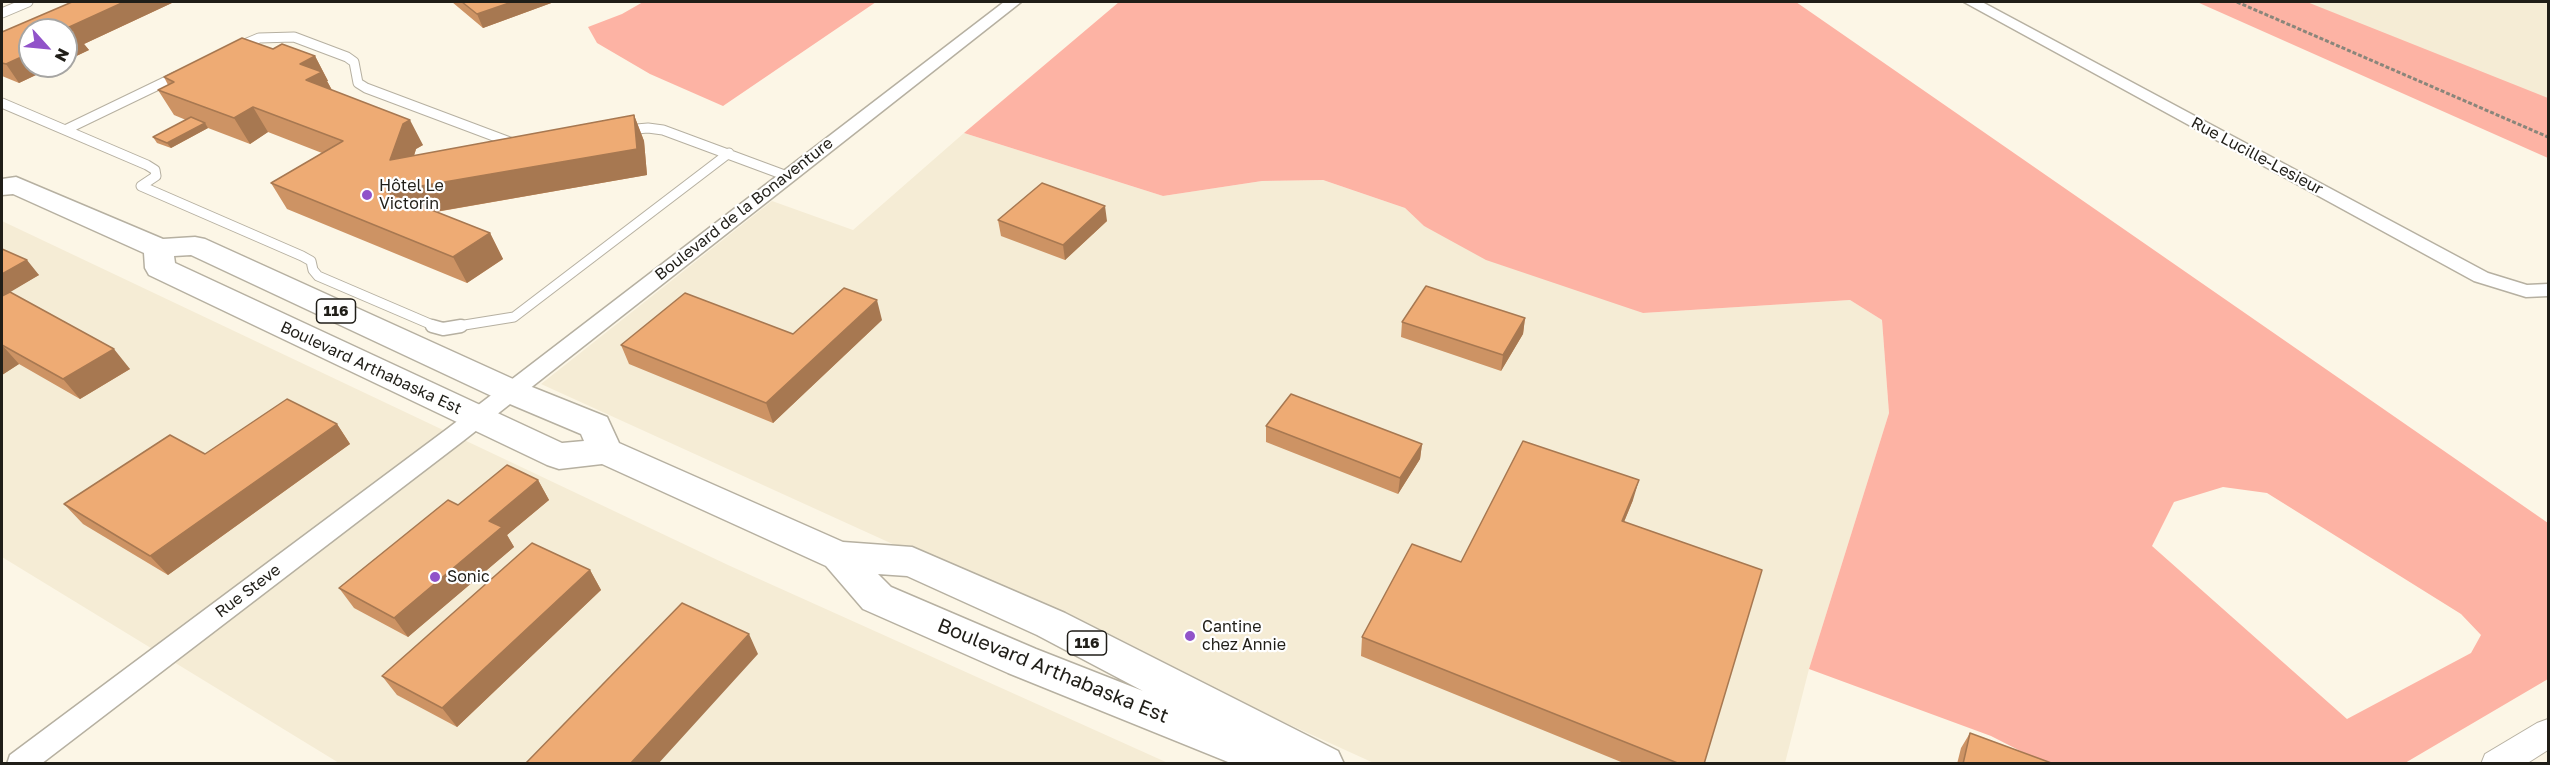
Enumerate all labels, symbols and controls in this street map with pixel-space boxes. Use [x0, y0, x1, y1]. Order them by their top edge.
north arrow [18, 18, 78, 78]
text: N [51, 45, 74, 65]
street label: Rue Lucille-Lesieur [2188, 113, 2326, 199]
street label: Boulevard de la Bonaventure [651, 134, 837, 284]
place label: Hôtel Le Victorin [379, 176, 444, 214]
marker: Hôtel Le Victorin [360, 188, 374, 202]
road number: 116 [316, 299, 356, 323]
street label: Boulevard Arthabaska Est [277, 317, 465, 419]
street label: Rue Steve [212, 560, 284, 622]
place label: Sonic [447, 567, 490, 587]
marker: Sonic [428, 570, 442, 584]
street label: Boulevard Arthabaska Est [934, 614, 1172, 728]
place label: Cantine chez Annie [1202, 617, 1286, 655]
marker: Cantine chez Annie [1183, 629, 1197, 643]
road number: 116 [1068, 631, 1106, 655]

